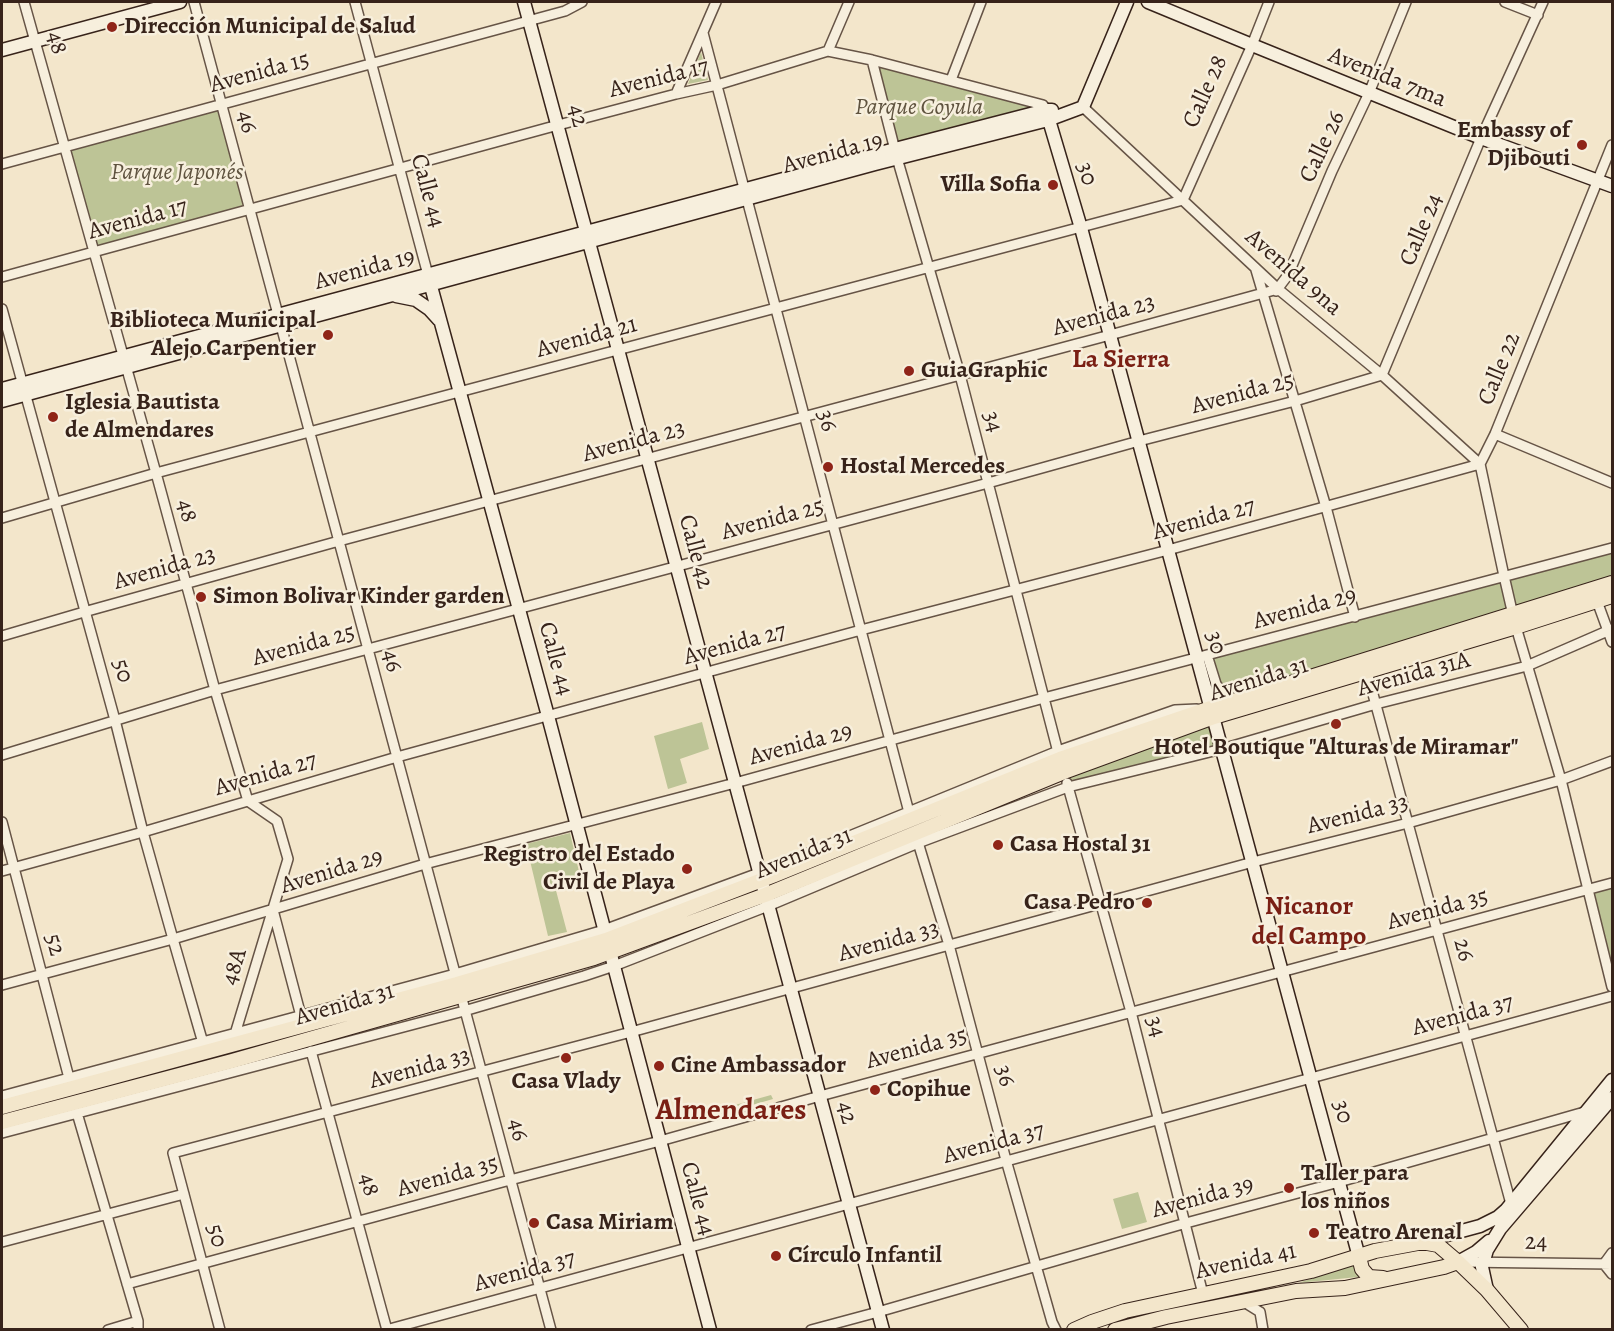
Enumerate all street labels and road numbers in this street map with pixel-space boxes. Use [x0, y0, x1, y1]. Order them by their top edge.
street label: 48 [39, 28, 73, 58]
street label: Avenida 7ma [1324, 41, 1450, 115]
street label: Avenida 15 [207, 46, 313, 100]
street label: Calle 28 [1177, 51, 1235, 133]
street label: Avenida 17 [606, 53, 712, 105]
street label: 42 [560, 102, 594, 130]
street label: Calle 26 [1294, 107, 1352, 187]
street label: 46 [229, 108, 263, 136]
street label: Avenida 19 [780, 127, 886, 181]
street label: Calle 44 [403, 151, 451, 231]
street label: 30 [1069, 159, 1103, 189]
street label: Calle 24 [1394, 190, 1450, 270]
street label: Avenida 17 [85, 193, 191, 247]
street label: Avenida 9na [1239, 223, 1347, 323]
street label: Avenida 19 [312, 243, 418, 297]
street label: Avenida 23 [1050, 289, 1158, 343]
street label: Avenida 21 [534, 311, 640, 365]
street label: Calle 22 [1472, 328, 1528, 410]
street label: Avenida 25 [1189, 366, 1297, 422]
street label: 36 [809, 407, 843, 435]
street label: 34 [975, 408, 1009, 436]
street label: Avenida 23 [580, 415, 688, 469]
street label: Avenida 25 [719, 492, 827, 548]
street label: Avenida 27 [1150, 493, 1258, 547]
street label: 48 [169, 496, 203, 526]
street label: Calle 42 [671, 512, 719, 592]
street label: Avenida 23 [111, 541, 219, 597]
street label: Avenida 29 [1250, 581, 1360, 637]
street label: Avenida 25 [250, 618, 358, 674]
street label: Avenida 27 [681, 618, 789, 672]
street label: Calle 44 [531, 619, 579, 699]
street label: 30 [1198, 628, 1232, 658]
street label: Avenida 31A [1354, 646, 1474, 704]
street label: 46 [374, 647, 408, 675]
street label: Avenida 31 [1206, 651, 1312, 709]
street label: 50 [105, 656, 139, 686]
street label: Avenida 29 [746, 717, 856, 773]
street label: Avenida 27 [212, 747, 320, 803]
street label: Avenida 33 [1304, 789, 1412, 841]
street label: Avenida 31 [752, 822, 856, 886]
street label: Avenida 29 [277, 843, 387, 901]
street label: Avenida 35 [1384, 883, 1492, 937]
street label: Avenida 33 [835, 915, 943, 969]
street label: 52 [37, 931, 71, 959]
street label: 26 [1446, 935, 1480, 965]
street label: 48A [216, 945, 254, 989]
street label: Avenida 31 [292, 977, 398, 1033]
street label: Avenida 37 [1409, 989, 1517, 1043]
street label: 34 [1138, 1013, 1172, 1041]
street label: Avenida 35 [863, 1022, 971, 1076]
street label: Avenida 33 [366, 1042, 474, 1096]
street label: 36 [987, 1062, 1021, 1090]
street label: 30 [1325, 1097, 1359, 1127]
street label: 42 [829, 1099, 863, 1127]
street label: 46 [500, 1116, 534, 1144]
street label: Avenida 37 [940, 1117, 1048, 1171]
street label: Avenida 35 [394, 1150, 502, 1204]
street label: Calle 44 [673, 1159, 721, 1239]
street label: 48 [351, 1170, 385, 1200]
street label: Avenida 39 [1149, 1171, 1257, 1225]
street label: 50 [199, 1221, 233, 1251]
street label: 24 [1525, 1228, 1547, 1258]
street label: Avenida 41 [1193, 1237, 1299, 1287]
street label: Avenida 37 [471, 1245, 579, 1299]

